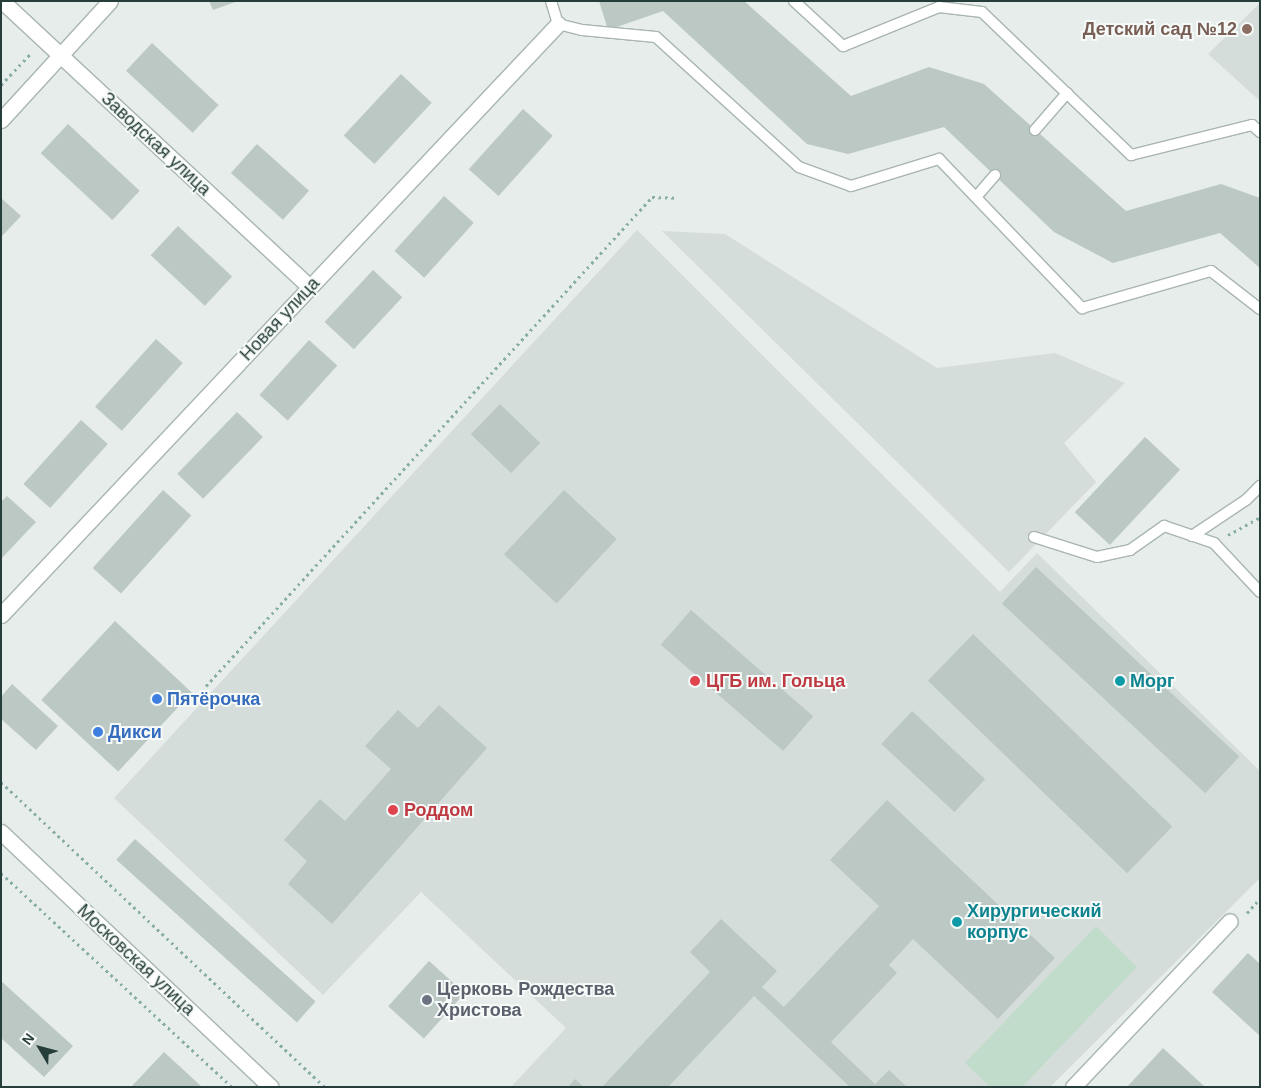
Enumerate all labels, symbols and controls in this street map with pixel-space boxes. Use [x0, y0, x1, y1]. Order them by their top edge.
place label: Детский сад №12 [1083, 18, 1237, 40]
marker: Детский сад №12 [1241, 23, 1253, 35]
street label: Заводская улица [97, 88, 215, 200]
street label: Новая улица [236, 273, 324, 365]
place label: ЦГБ им. Гольца [706, 670, 845, 692]
place label: Морг [1130, 670, 1174, 692]
marker: ЦГБ им. Гольца [688, 674, 702, 688]
marker: Морг [1114, 675, 1126, 687]
place label: Пятёрочка [167, 688, 260, 710]
marker: Пятёрочка [151, 693, 163, 705]
place label: Дикси [108, 721, 162, 743]
marker: Дикси [92, 726, 104, 738]
place label: Роддом [404, 799, 473, 821]
marker: Роддом [386, 803, 400, 817]
street label: Московская улица [73, 900, 199, 1020]
place label: Хирургический корпус [967, 901, 1102, 944]
marker: Хирургический корпус [951, 916, 963, 928]
place label: Церковь Рождества Христова [437, 979, 614, 1022]
marker: Церковь Рождества Христова [421, 994, 433, 1006]
north arrow [15, 1023, 65, 1073]
text: N [19, 1030, 37, 1048]

